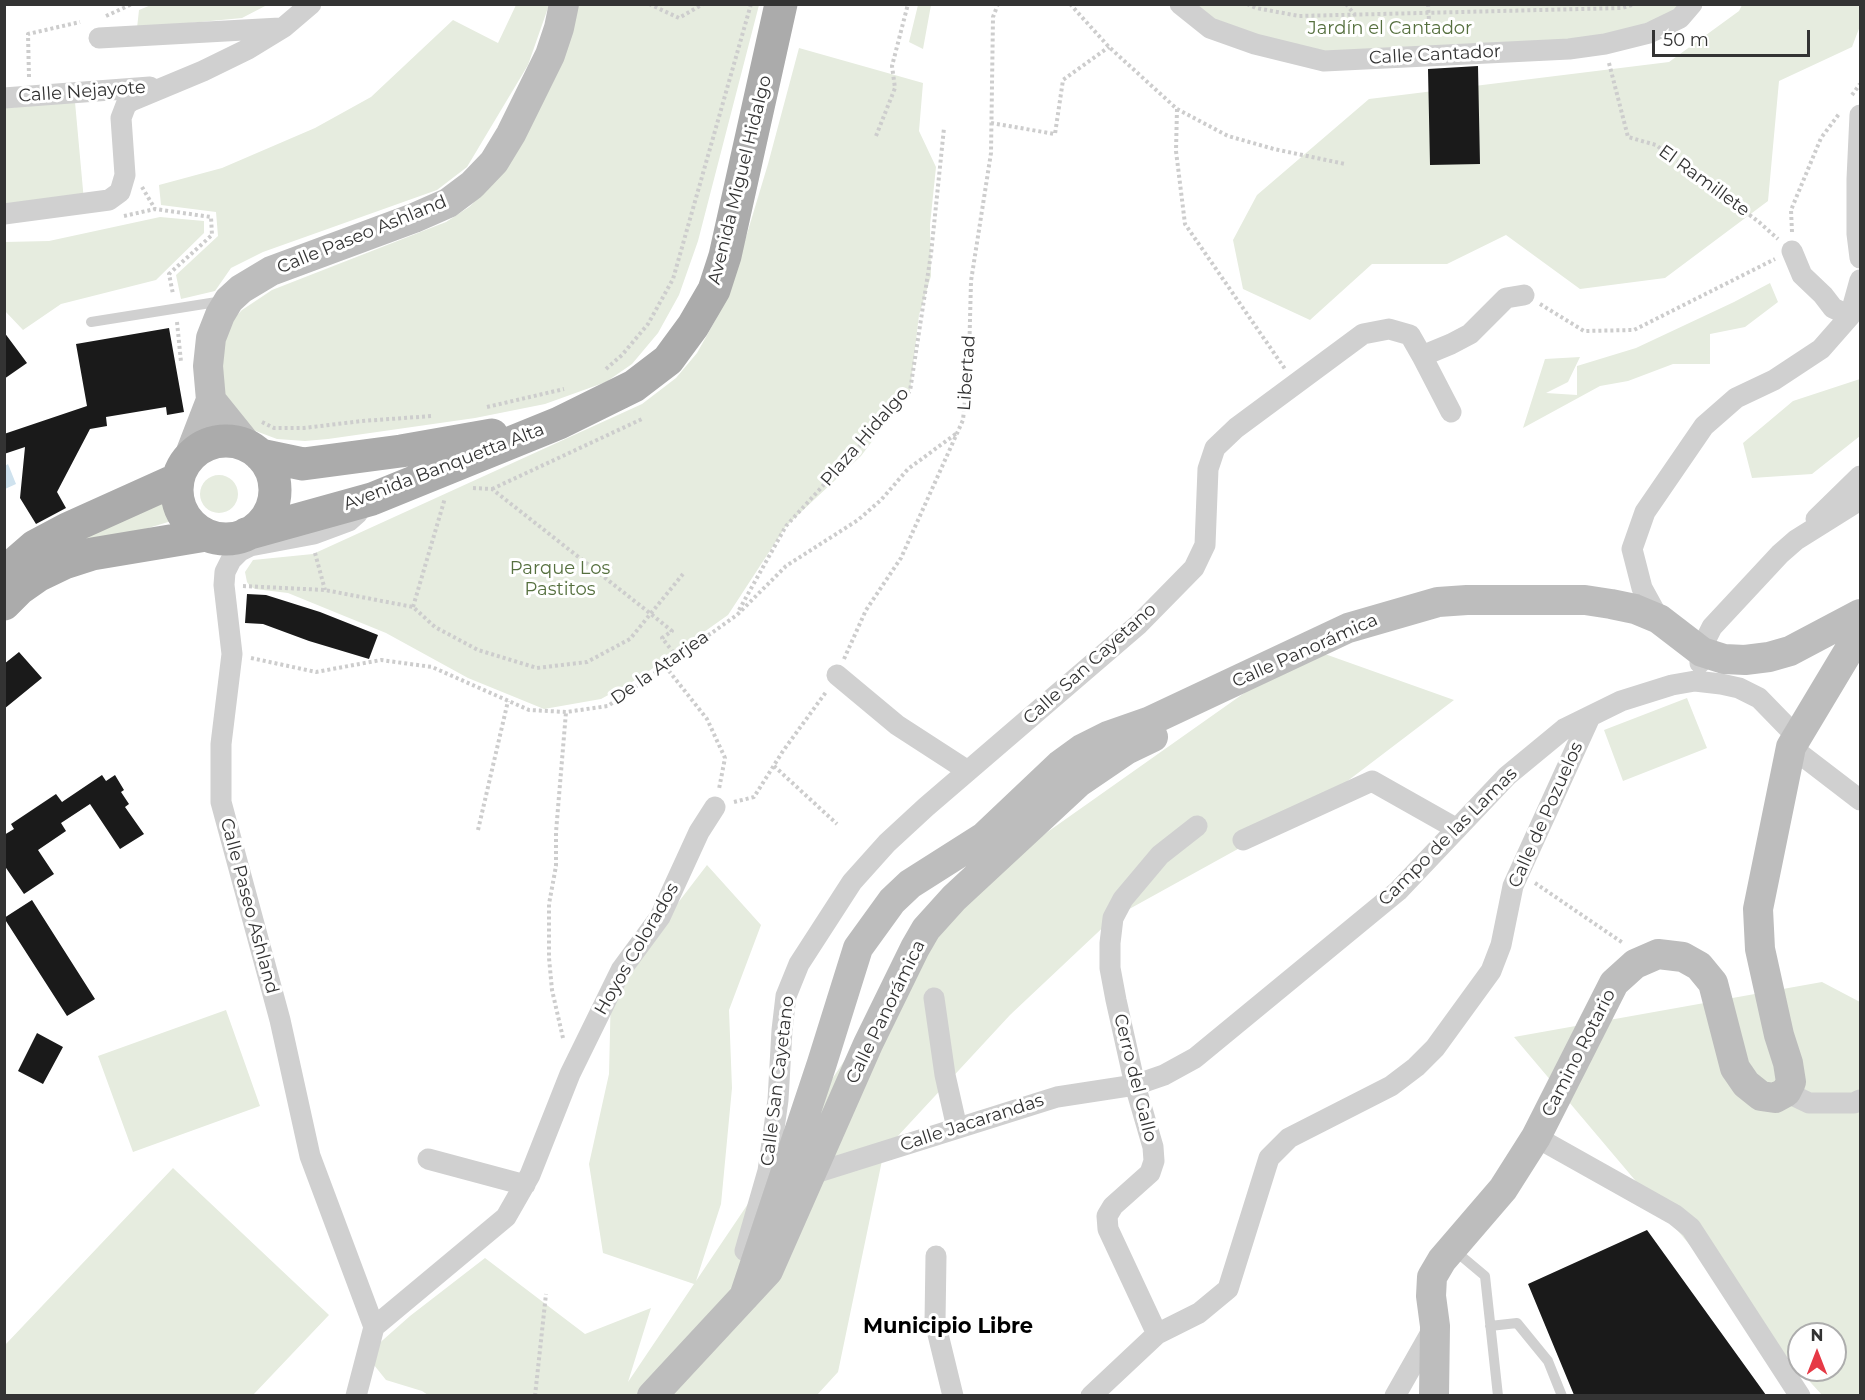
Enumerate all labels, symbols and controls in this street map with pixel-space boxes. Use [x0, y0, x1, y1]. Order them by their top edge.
park label: Jardín el Cantador [1308, 18, 1472, 40]
scale bar [1655, 18, 1812, 56]
text: 50 m [1663, 29, 1709, 51]
street label: Calle Cantador [1368, 41, 1502, 69]
street label: Avenida Miguel Hidalgo [704, 73, 776, 287]
street label: Calle Nejayote [18, 77, 146, 107]
street label: El Ramillete [1654, 141, 1754, 221]
street label: Calle Paseo Ashland [274, 191, 450, 279]
street label: Libertad [954, 334, 980, 412]
street label: Plaza Hidalgo [816, 383, 914, 491]
street label: Avenida Banquetta Alta [341, 419, 547, 515]
park label: Parque Los Pastitos [510, 558, 610, 600]
street label: Calle San Cayetano [1019, 599, 1161, 729]
street label: Calle Panorámica [1229, 609, 1381, 693]
street label: De la Atarjea [607, 626, 713, 710]
street label: Calle de Pozuelos [1504, 739, 1588, 891]
street label: Campo de las Lamas [1374, 763, 1522, 911]
street label: Calle Paseo Ashland [215, 816, 283, 996]
street label: Hoyos Colorados [590, 879, 684, 1019]
street label: Calle Panorámica [842, 937, 930, 1087]
street label: Camino Rotario [1538, 986, 1620, 1120]
street label: Calle San Cayetano [757, 995, 799, 1167]
street label: Cerro del Gallo [1109, 1012, 1161, 1144]
street label: Calle Jacarandas [897, 1090, 1047, 1156]
district label: Municipio Libre [863, 1314, 1033, 1340]
north arrow [1787, 1322, 1847, 1382]
text: N [1811, 1326, 1823, 1345]

